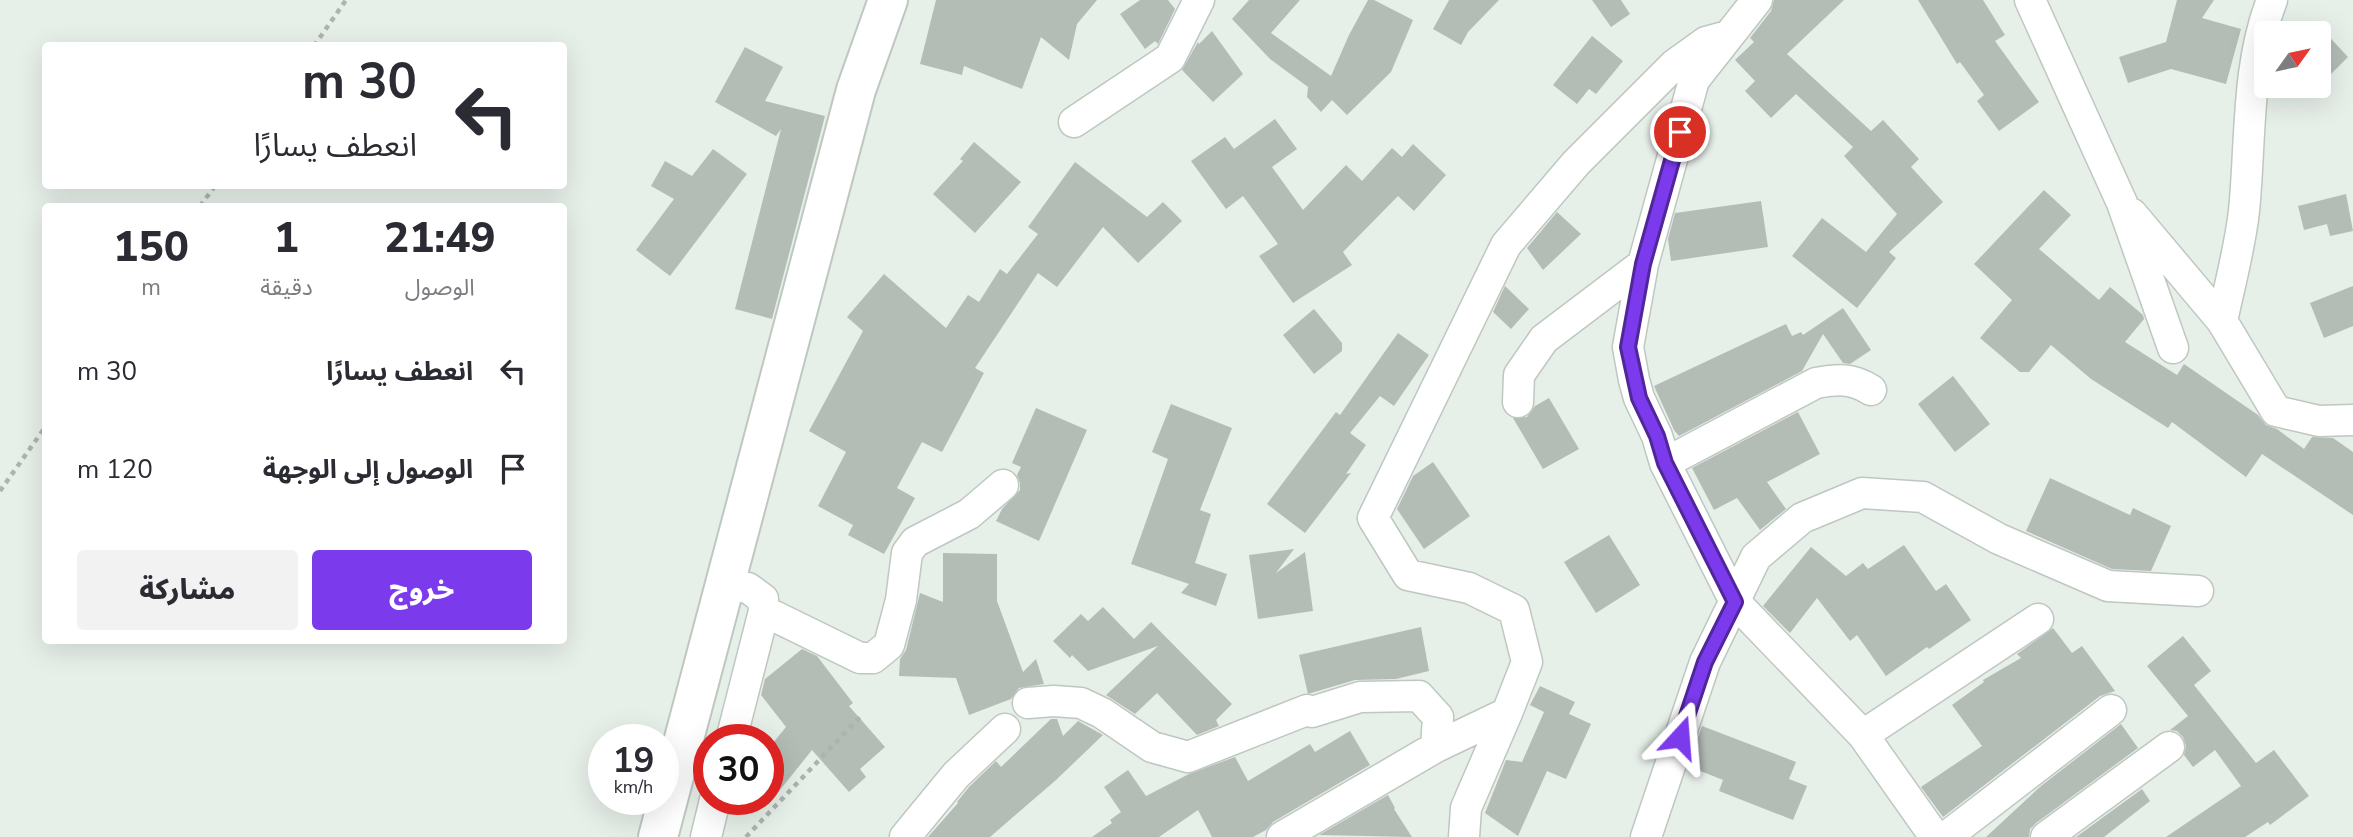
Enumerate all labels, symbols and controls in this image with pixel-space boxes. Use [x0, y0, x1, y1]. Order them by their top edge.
north arrow [2254, 21, 2331, 98]
map controls [2254, 21, 2331, 98]
text: 30 m [302, 48, 417, 115]
icon: left [441, 70, 532, 161]
pin [1650, 102, 1710, 162]
icon: arrive [1661, 113, 1699, 151]
text: انعطف يسارًا [253, 124, 417, 167]
text: 1 [274, 210, 299, 267]
text: 21:49 [384, 210, 496, 267]
text: 150 [113, 219, 189, 276]
text: m [141, 272, 161, 303]
text: دقيقة [260, 272, 313, 303]
text: الوصول [405, 272, 475, 303]
icon: left [494, 352, 532, 390]
text: 30 m [77, 354, 137, 389]
text: انعطف يسارًا [326, 354, 473, 389]
icon: arrive [494, 450, 532, 488]
text: 120 m [77, 452, 153, 487]
text: الوصول إلى الوجهة [263, 452, 473, 487]
button: مشاركة [77, 550, 298, 630]
button: خروج [312, 550, 532, 630]
position arrow [1643, 700, 1717, 774]
speed limit sign: 30 [693, 724, 784, 815]
text: 19 [612, 737, 655, 784]
text: km/h [614, 775, 653, 799]

